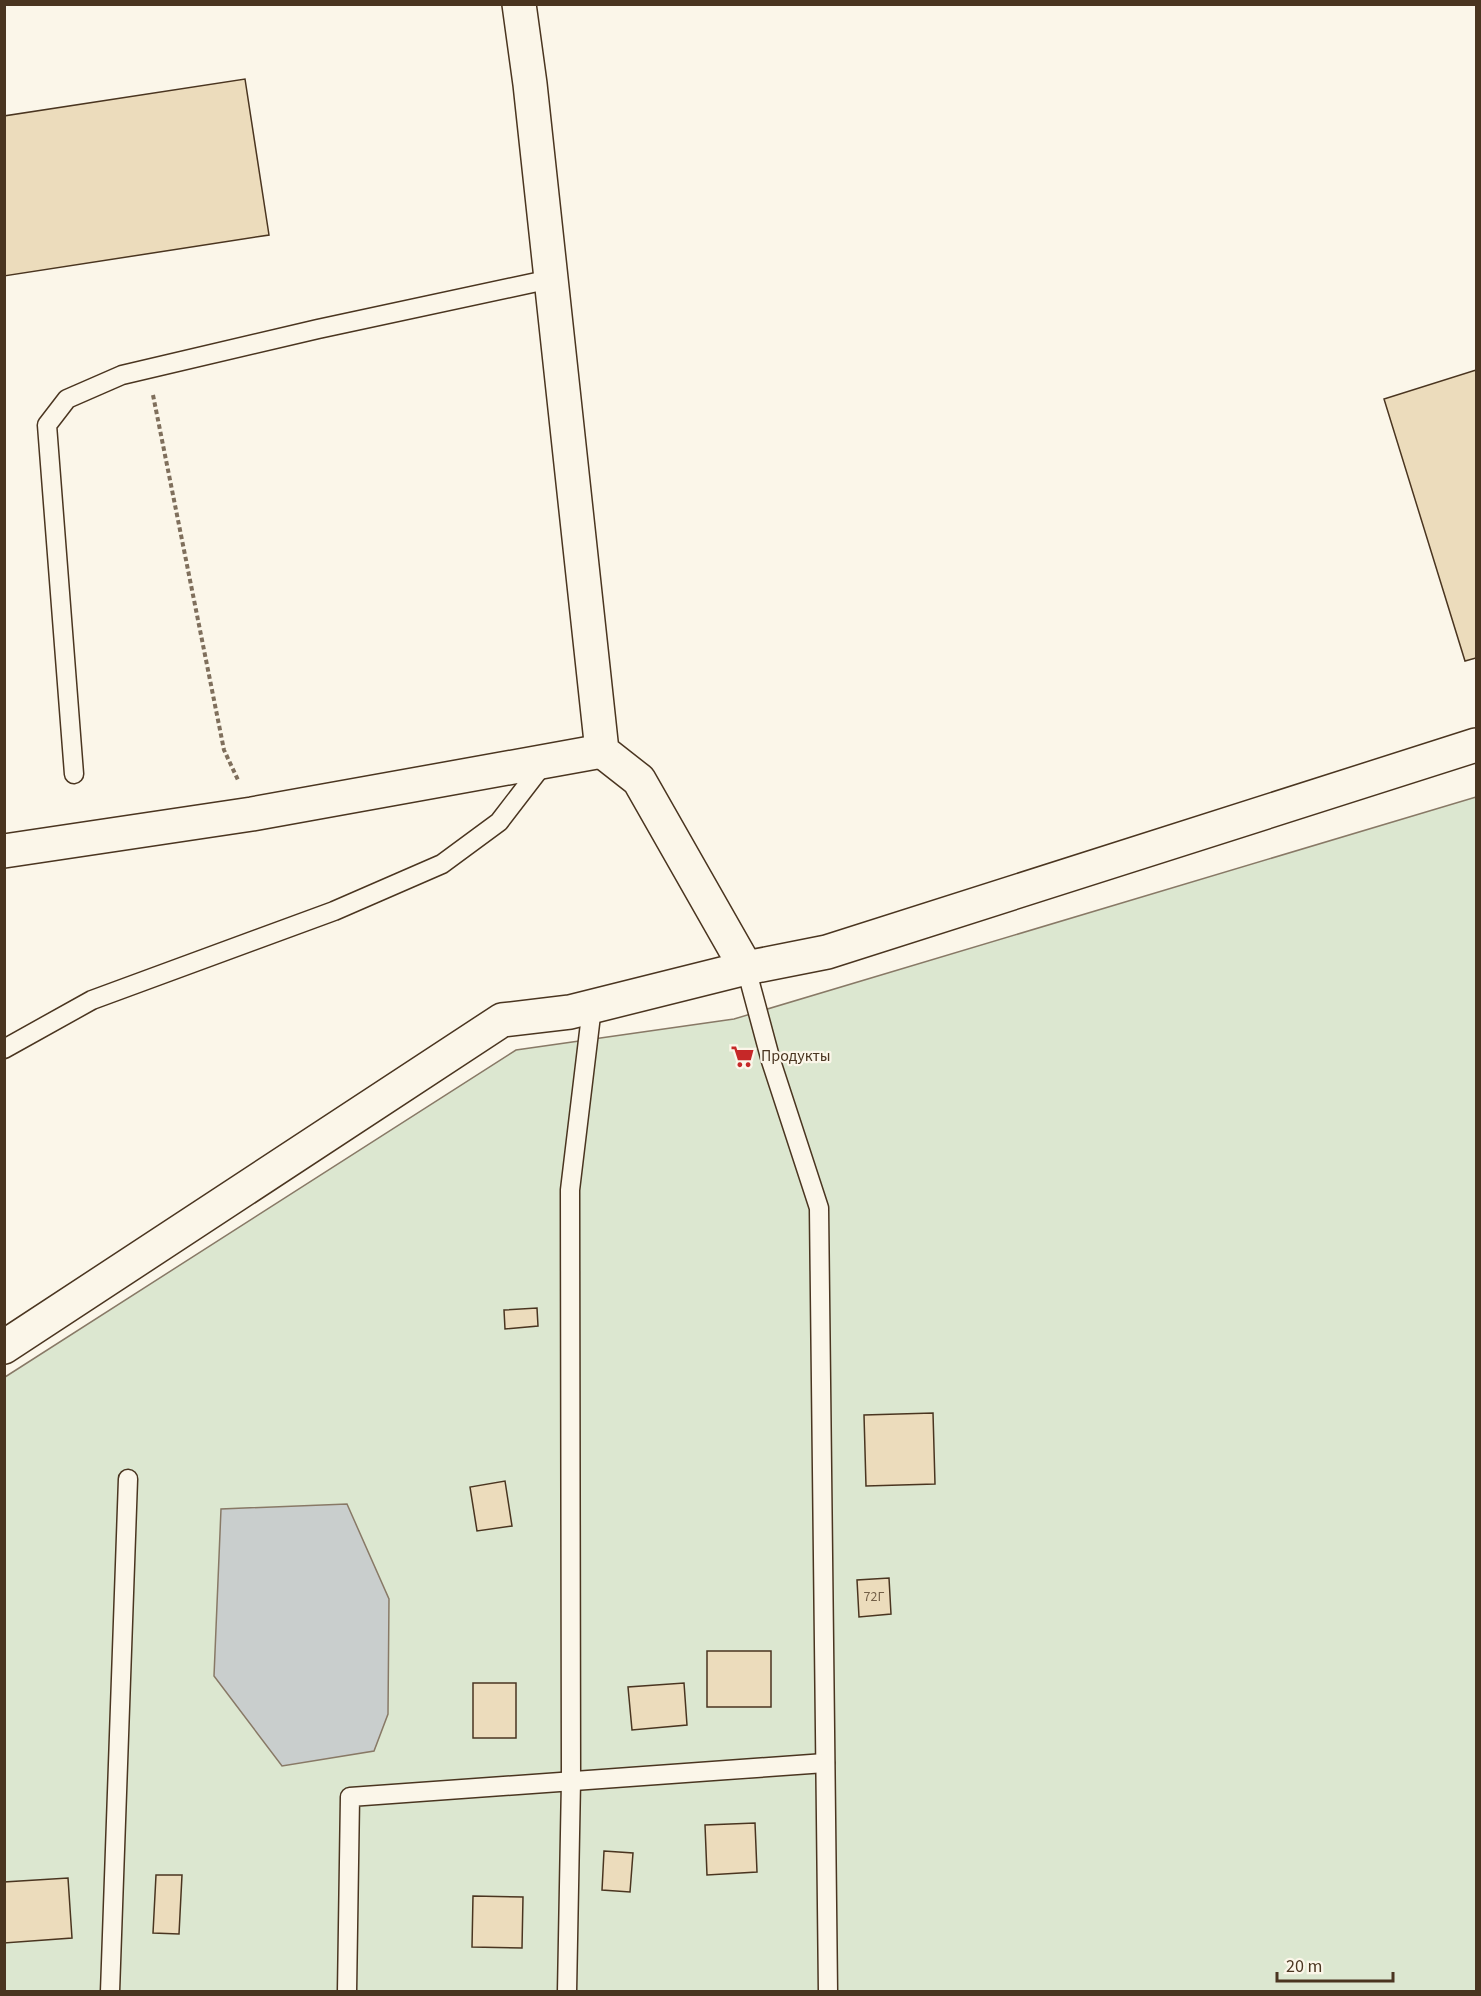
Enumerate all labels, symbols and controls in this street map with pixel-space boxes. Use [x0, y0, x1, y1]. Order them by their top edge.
supermarket icon: Продукты [730, 1043, 756, 1069]
place label: Продукты [761, 1045, 831, 1067]
house number: 72Г [864, 1587, 884, 1607]
scale bar [1277, 1945, 1392, 1983]
text: 20 m [1286, 1954, 1322, 1979]

